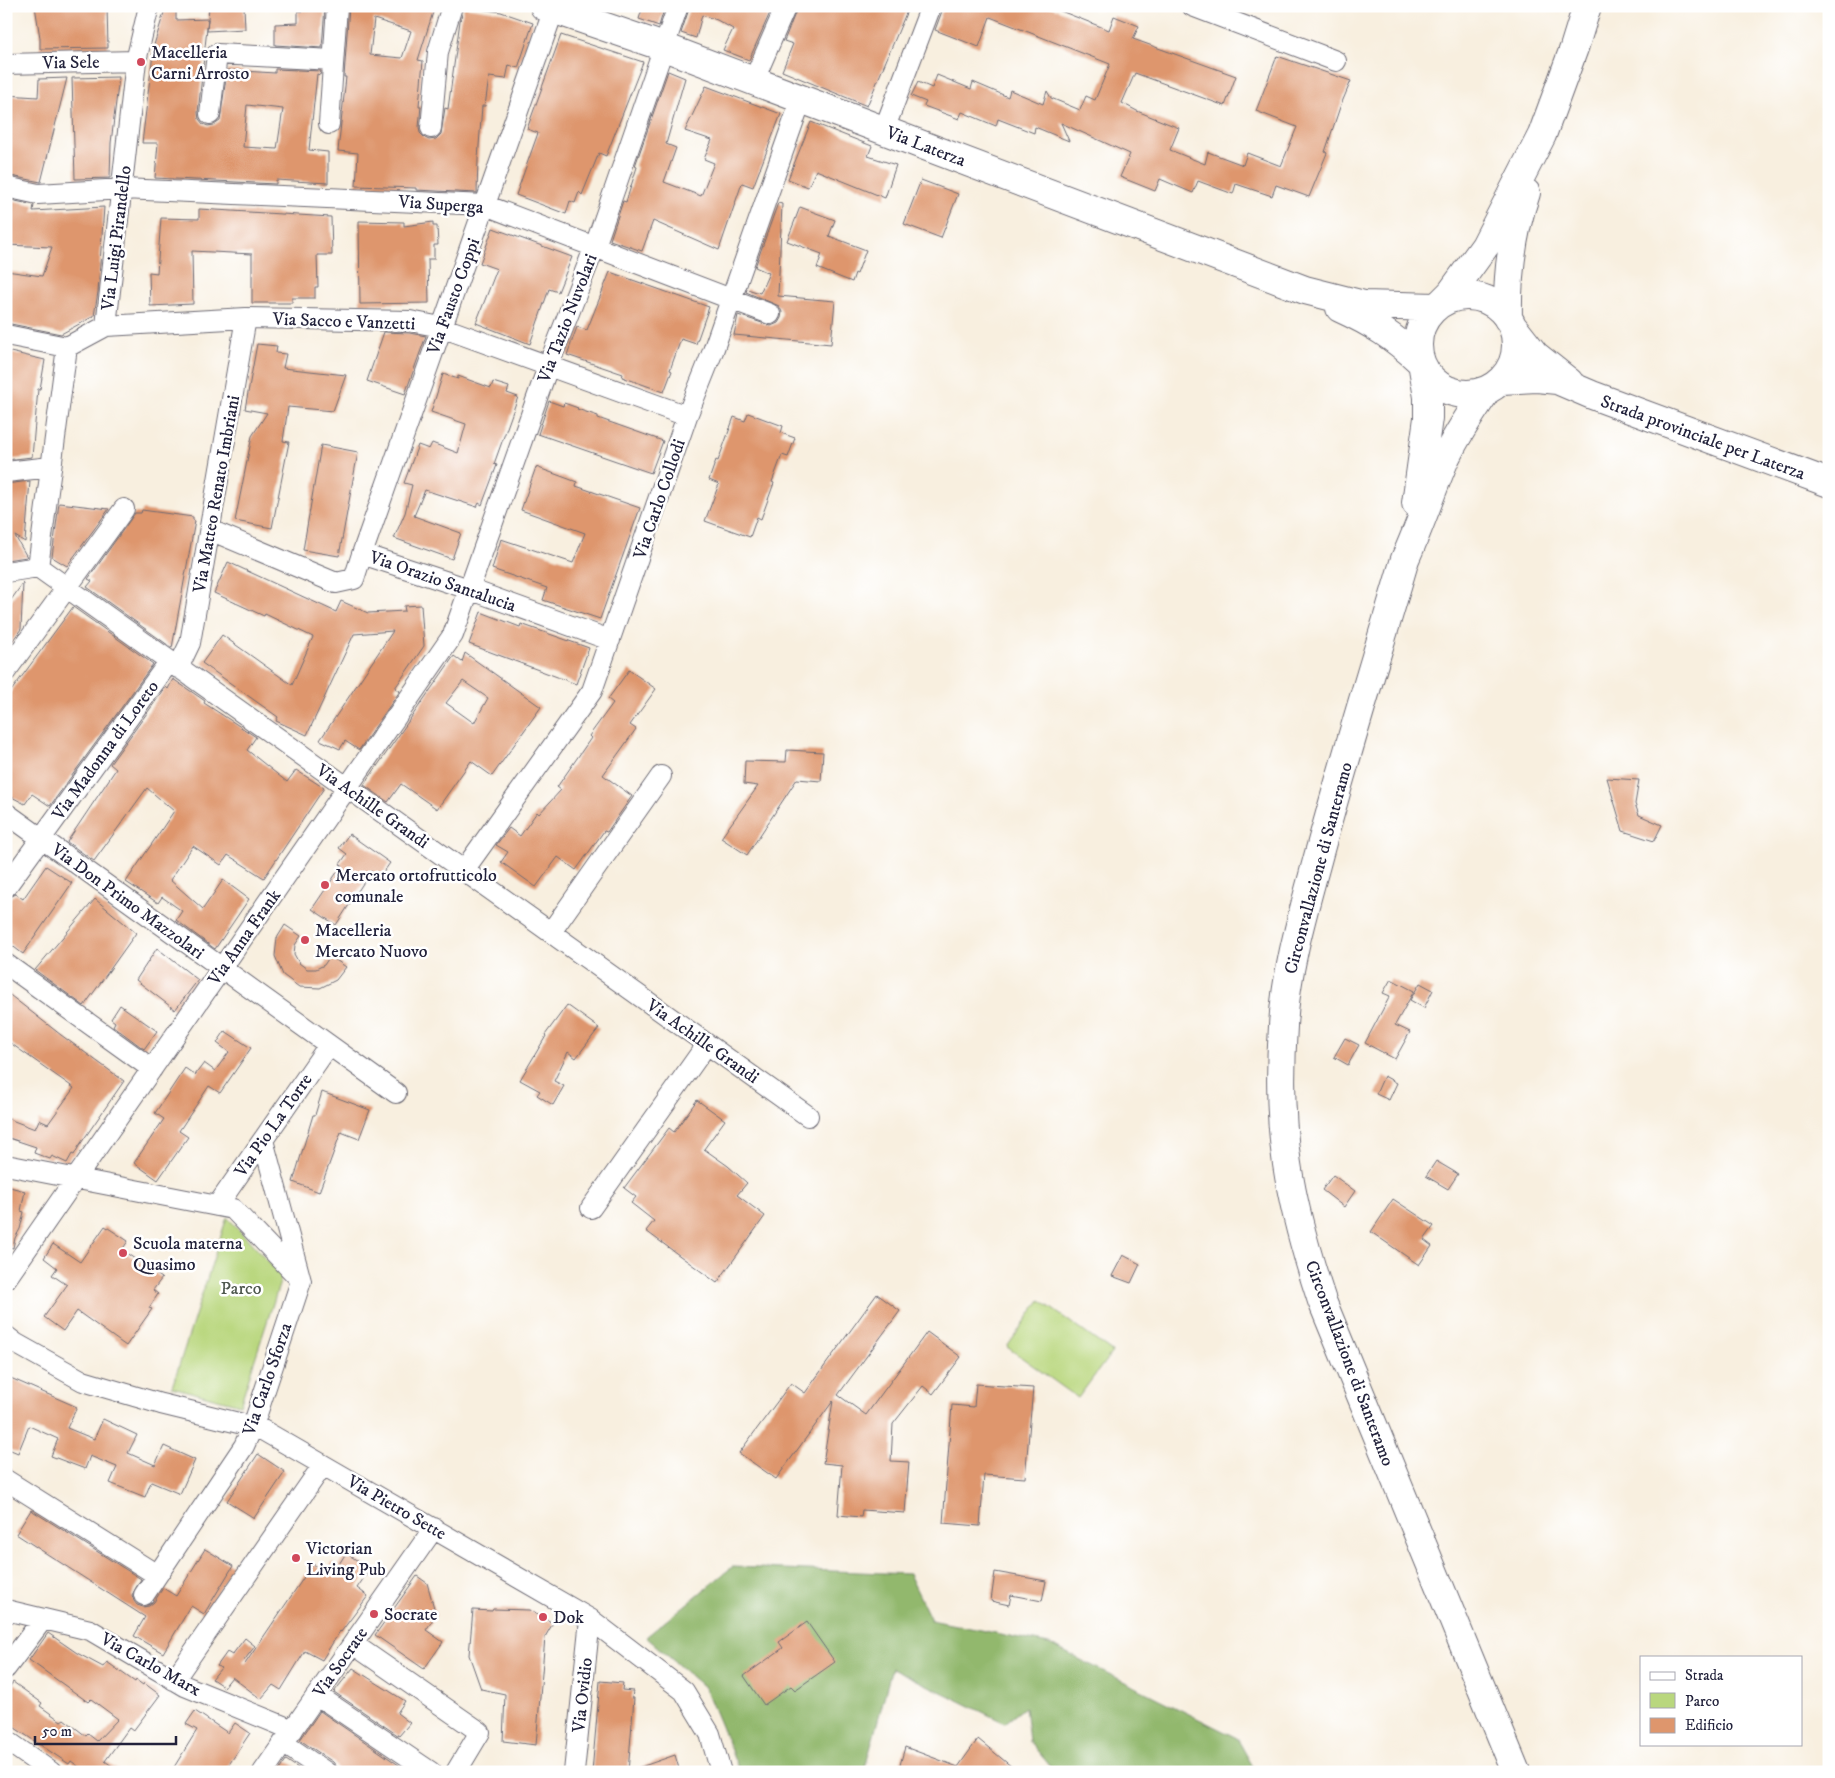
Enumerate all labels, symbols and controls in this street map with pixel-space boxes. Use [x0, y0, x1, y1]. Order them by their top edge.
place label: Macelleria Carni Arrosto [151, 42, 250, 85]
street label: Via Sele [41, 52, 100, 75]
marker: Macelleria Carni Arrosto [135, 56, 147, 68]
street label: Via Laterza [882, 121, 969, 172]
street label: Via Luigi Pirandello [97, 164, 137, 313]
street label: Via Superga [397, 191, 485, 219]
street label: Via Fausto Coppi [422, 235, 485, 358]
street label: Via Tazio Nuvolari [533, 251, 603, 387]
street label: Via Sacco e Vanzetti [271, 308, 416, 335]
street label: Strada provinciale per Laterza [1597, 391, 1808, 485]
street label: Via Matteo Renato Imbriani [189, 394, 245, 596]
street label: Via Carlo Collodi [629, 436, 691, 563]
street label: Via Orazio Santalucia [366, 546, 519, 617]
street label: Via Madonna di Loreto [47, 676, 164, 826]
street label: Via Achille Grandi [311, 759, 433, 854]
street label: Circonvallazione di Santeramo [1280, 760, 1358, 977]
street label: Via Don Primo Mazzolari [46, 838, 208, 965]
place label: Mercato ortofrutticolo comunale [335, 865, 497, 908]
marker: Mercato ortofrutticolo comunale [319, 879, 331, 891]
street label: Via Anna Frank [203, 885, 286, 991]
place label: Macelleria Mercato Nuovo [315, 920, 428, 963]
marker: Macelleria Mercato Nuovo [299, 934, 311, 946]
street label: Via Achille Grandi [641, 994, 763, 1089]
street label: Via Pio La Torre [230, 1070, 317, 1182]
place label: Scuola materna Quasimo [133, 1233, 243, 1276]
marker: Scuola materna Quasimo [117, 1247, 129, 1259]
street label: Circonvallazione di Santeramo [1300, 1257, 1399, 1470]
park label: Parco [220, 1278, 262, 1300]
street label: Via Carlo Sforza [238, 1320, 298, 1439]
street label: Via Pietro Sette [342, 1470, 450, 1545]
place label: Victorian Living Pub [305, 1538, 386, 1581]
marker: Victorian Living Pub [290, 1552, 302, 1564]
place label: Socrate [384, 1604, 438, 1626]
place label: Dok [553, 1607, 584, 1629]
marker: Socrate [368, 1608, 380, 1620]
marker: Dok [537, 1611, 549, 1623]
street label: Via Socrate [308, 1623, 373, 1703]
street label: Via Carlo Marx [96, 1628, 205, 1702]
street label: Via Ovidio [568, 1656, 598, 1735]
legend [1640, 1656, 1802, 1746]
text: Strada [1685, 1666, 1724, 1685]
text: Parco [1685, 1692, 1719, 1711]
scale bar [35, 1713, 176, 1745]
text: Edificio [1685, 1716, 1733, 1735]
text: 50 m [42, 1722, 72, 1741]

